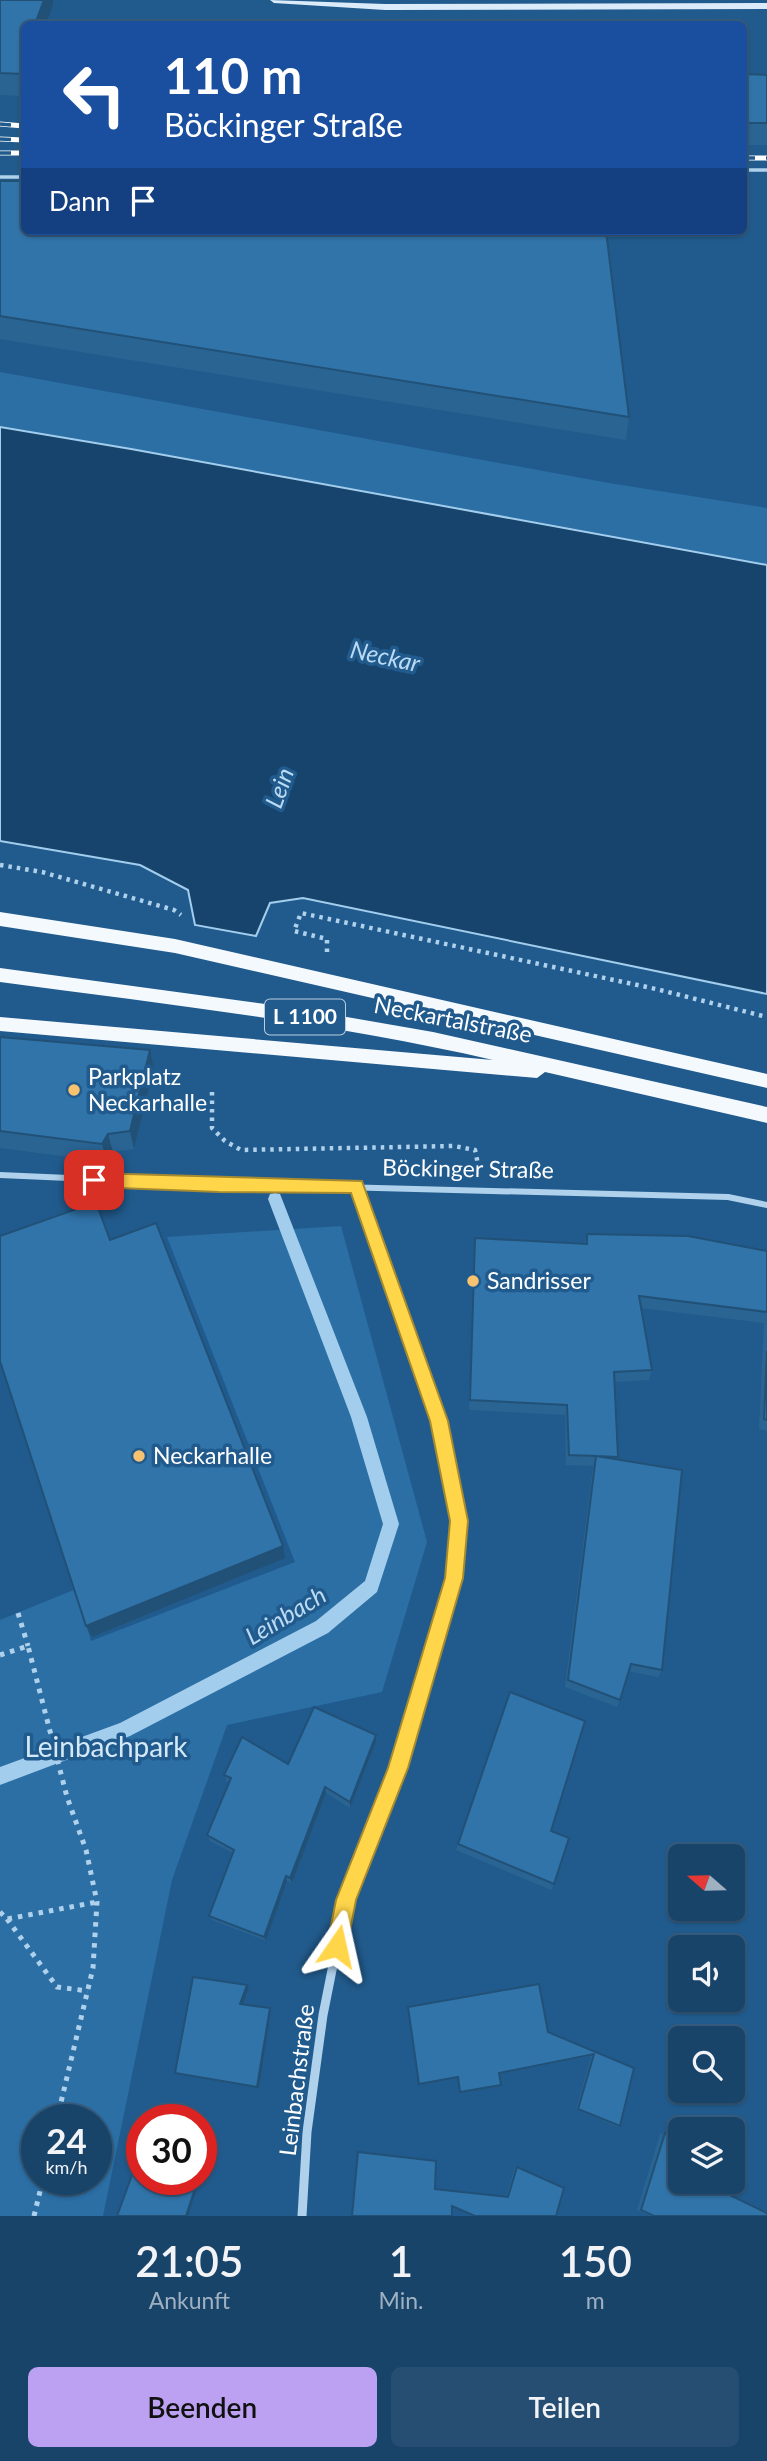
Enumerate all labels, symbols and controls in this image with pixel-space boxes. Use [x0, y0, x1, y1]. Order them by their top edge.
text: 110 m [164, 46, 302, 104]
icon: left [49, 49, 140, 140]
text: Böckinger Straße [164, 105, 403, 144]
icon: arrive [124, 182, 162, 220]
text: Dann [49, 185, 110, 217]
water label: Neckar [348, 634, 423, 677]
water label: Lein [258, 764, 299, 811]
street label: Neckartalstraße [372, 990, 535, 1048]
road number: L 1100 [265, 1000, 345, 1034]
place label: Parkplatz Neckarhalle [88, 1062, 207, 1116]
marker: Parkplatz Neckarhalle [66, 1082, 82, 1098]
pin [64, 1150, 124, 1210]
street label: Böckinger Straße [382, 1153, 554, 1183]
icon: arrive [75, 1161, 113, 1199]
place label: Sandrisser [487, 1266, 591, 1294]
marker: Sandrisser [465, 1273, 481, 1289]
place label: Neckarhalle [153, 1441, 272, 1469]
marker: Neckarhalle [131, 1448, 147, 1464]
water label: Leinbach [240, 1579, 331, 1650]
park label: Leinbachpark [24, 1729, 188, 1763]
north arrow [668, 1844, 746, 1922]
map controls [668, 1844, 745, 2194]
position arrow [300, 1909, 374, 1983]
button: sound [668, 1935, 745, 2012]
street label: Leinbachstraße [273, 2002, 319, 2157]
button: search [668, 2026, 745, 2103]
speed limit sign: 30 [126, 2104, 217, 2195]
button: layers [668, 2117, 745, 2194]
text: 24 [46, 2119, 87, 2161]
text: km/h [45, 2156, 88, 2178]
text: 21:05 [135, 2236, 243, 2286]
text: 1 [389, 2236, 413, 2286]
text: 150 [559, 2236, 632, 2286]
text: Ankunft [149, 2286, 230, 2314]
text: Min. [379, 2286, 423, 2314]
text: m [586, 2286, 605, 2314]
button: Beenden [28, 2367, 377, 2447]
button: Teilen [391, 2367, 739, 2447]

